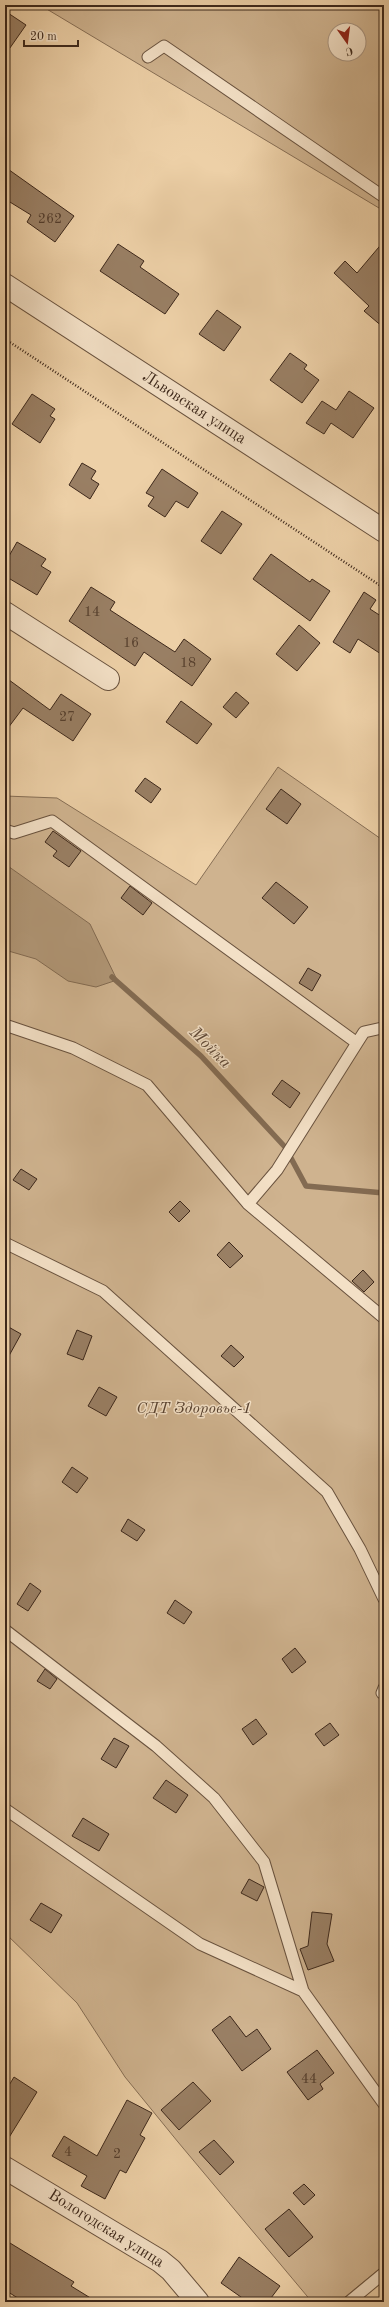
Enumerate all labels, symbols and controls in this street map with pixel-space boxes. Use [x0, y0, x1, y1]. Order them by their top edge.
scale bar [24, 22, 78, 48]
north arrow [327, 22, 367, 62]
text: 20 m [30, 31, 57, 43]
text: С [344, 44, 354, 56]
house number: 262 [38, 212, 62, 226]
street label: Львовская улица [139, 369, 249, 447]
house number: 14 [84, 605, 100, 619]
house number: 16 [123, 636, 139, 650]
house number: 18 [180, 656, 196, 670]
house number: 27 [59, 710, 75, 724]
water label: Мойка [185, 1023, 234, 1072]
park label: СДТ Здоровье-1 [136, 1401, 252, 1417]
house number: 44 [301, 2072, 317, 2086]
house number: 4 [64, 2145, 72, 2159]
house number: 2 [113, 2147, 121, 2161]
street label: Вологодская улица [45, 2187, 167, 2271]

